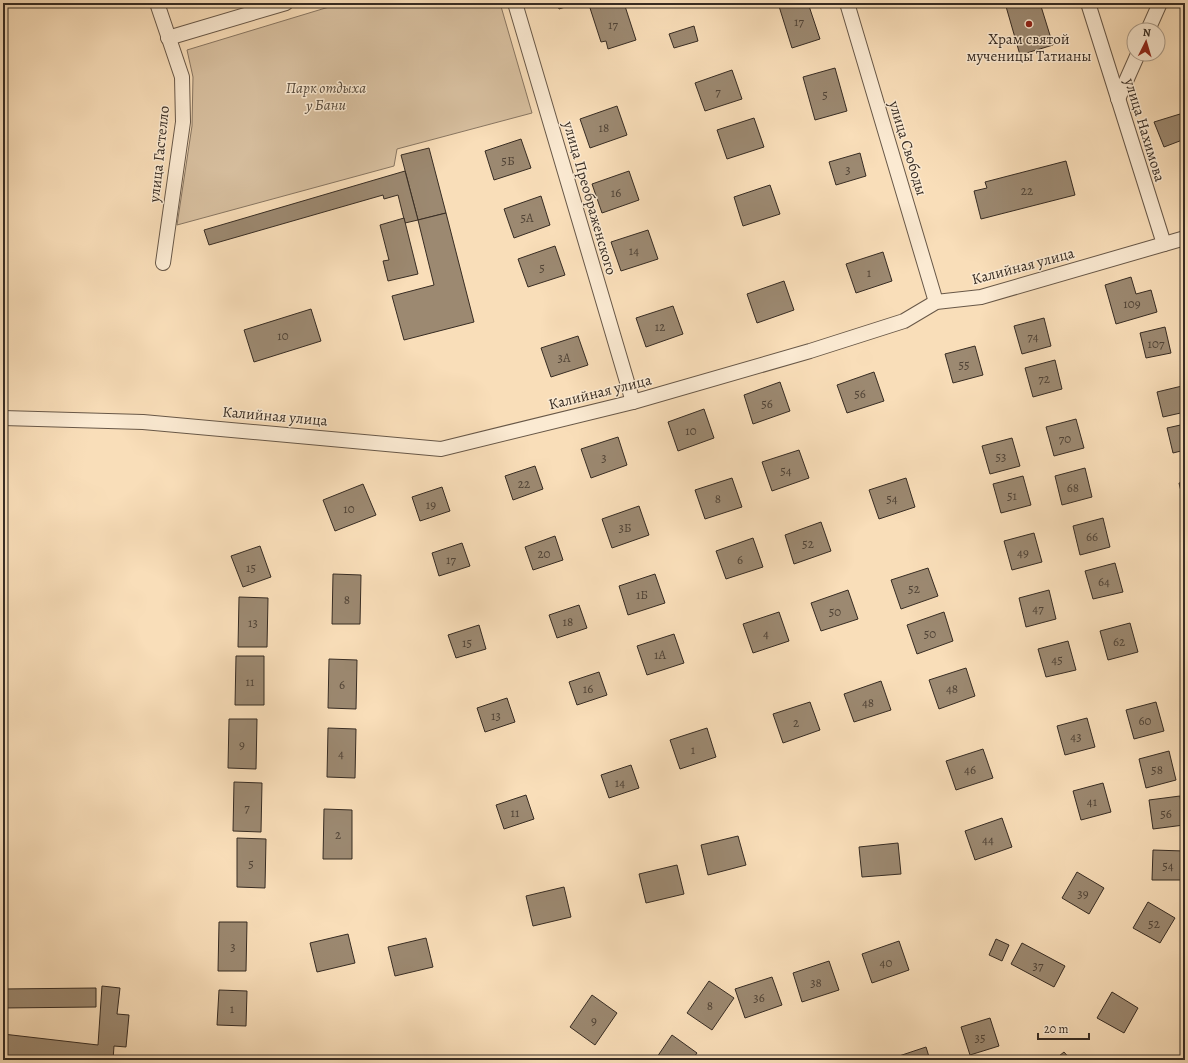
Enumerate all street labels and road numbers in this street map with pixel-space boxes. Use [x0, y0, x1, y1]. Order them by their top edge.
street label: улица Нахимова [1119, 75, 1170, 184]
street label: улица Свободы [884, 97, 932, 198]
street label: улица Гастелло [144, 105, 174, 204]
street label: улица Преображенского [558, 118, 622, 277]
street label: Калийная улица [969, 243, 1077, 289]
street label: Калийная улица [546, 370, 654, 414]
street label: Калийная улица [222, 401, 329, 431]

